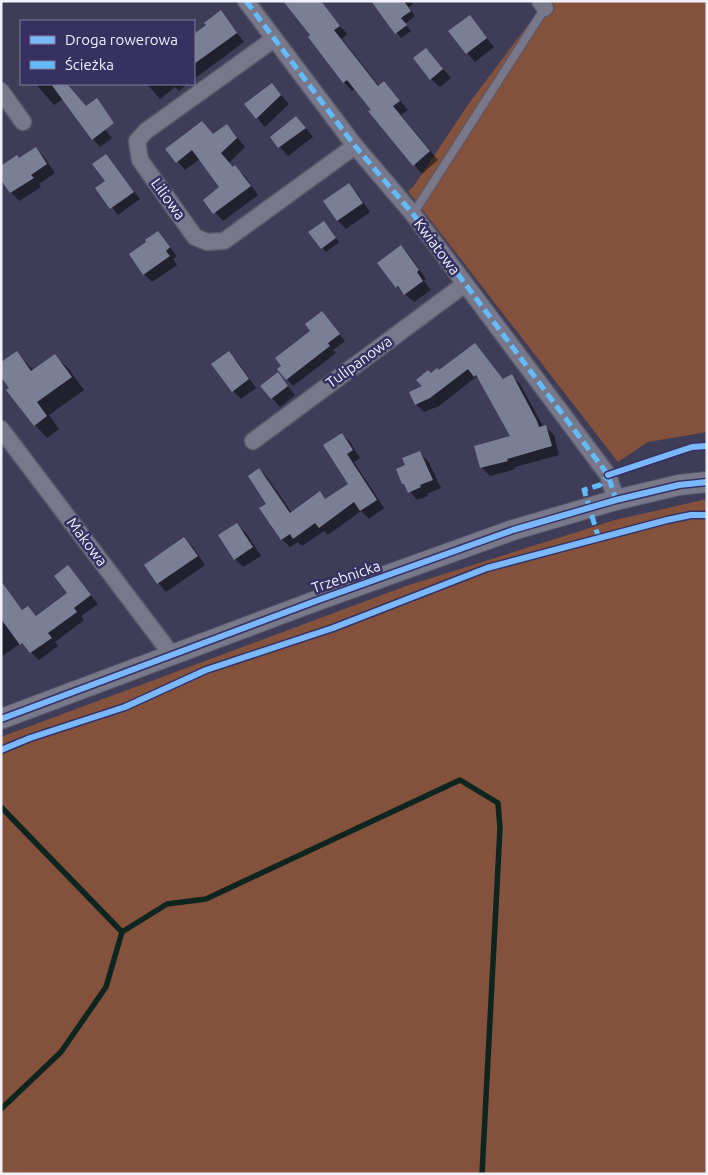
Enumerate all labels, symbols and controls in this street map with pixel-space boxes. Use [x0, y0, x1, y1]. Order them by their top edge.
legend [20, 20, 195, 85]
text: Droga rowerowa [65, 31, 178, 48]
text: Ścieżka [65, 56, 114, 73]
street label: Liliowa [148, 175, 189, 223]
street label: Kwiatowa [411, 215, 464, 278]
street label: Tulipanowa [322, 332, 395, 391]
street label: Makowa [64, 514, 111, 569]
street label: Trzebnicka [309, 557, 383, 596]

